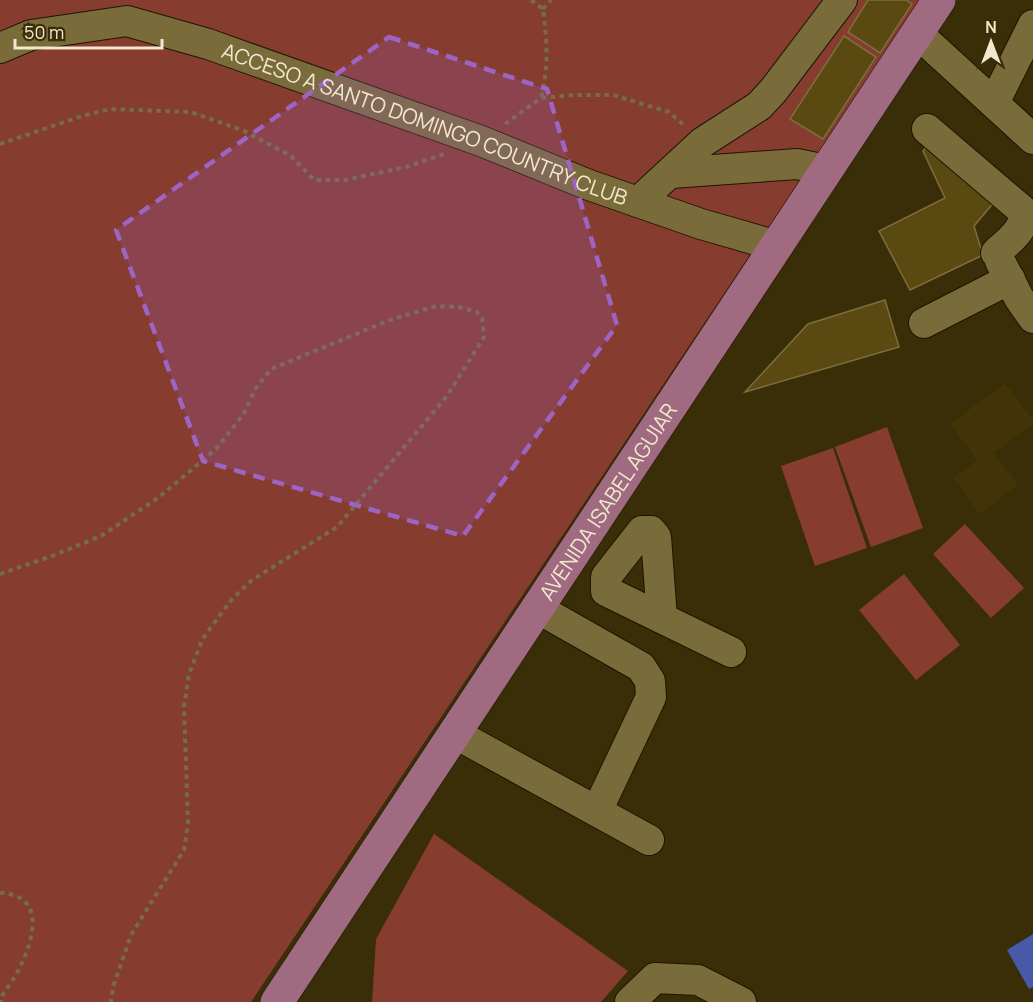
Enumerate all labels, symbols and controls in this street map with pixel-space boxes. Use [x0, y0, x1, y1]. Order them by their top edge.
scale bar [15, 12, 162, 50]
north arrow [961, 12, 1021, 72]
text: N [985, 16, 997, 38]
text: 50 m [24, 20, 64, 44]
street label: ACCESO A SANTO DOMINGO COUNTRY CLUB [218, 36, 632, 211]
street label: AVENIDA ISABEL AGUIAR [532, 397, 683, 605]

